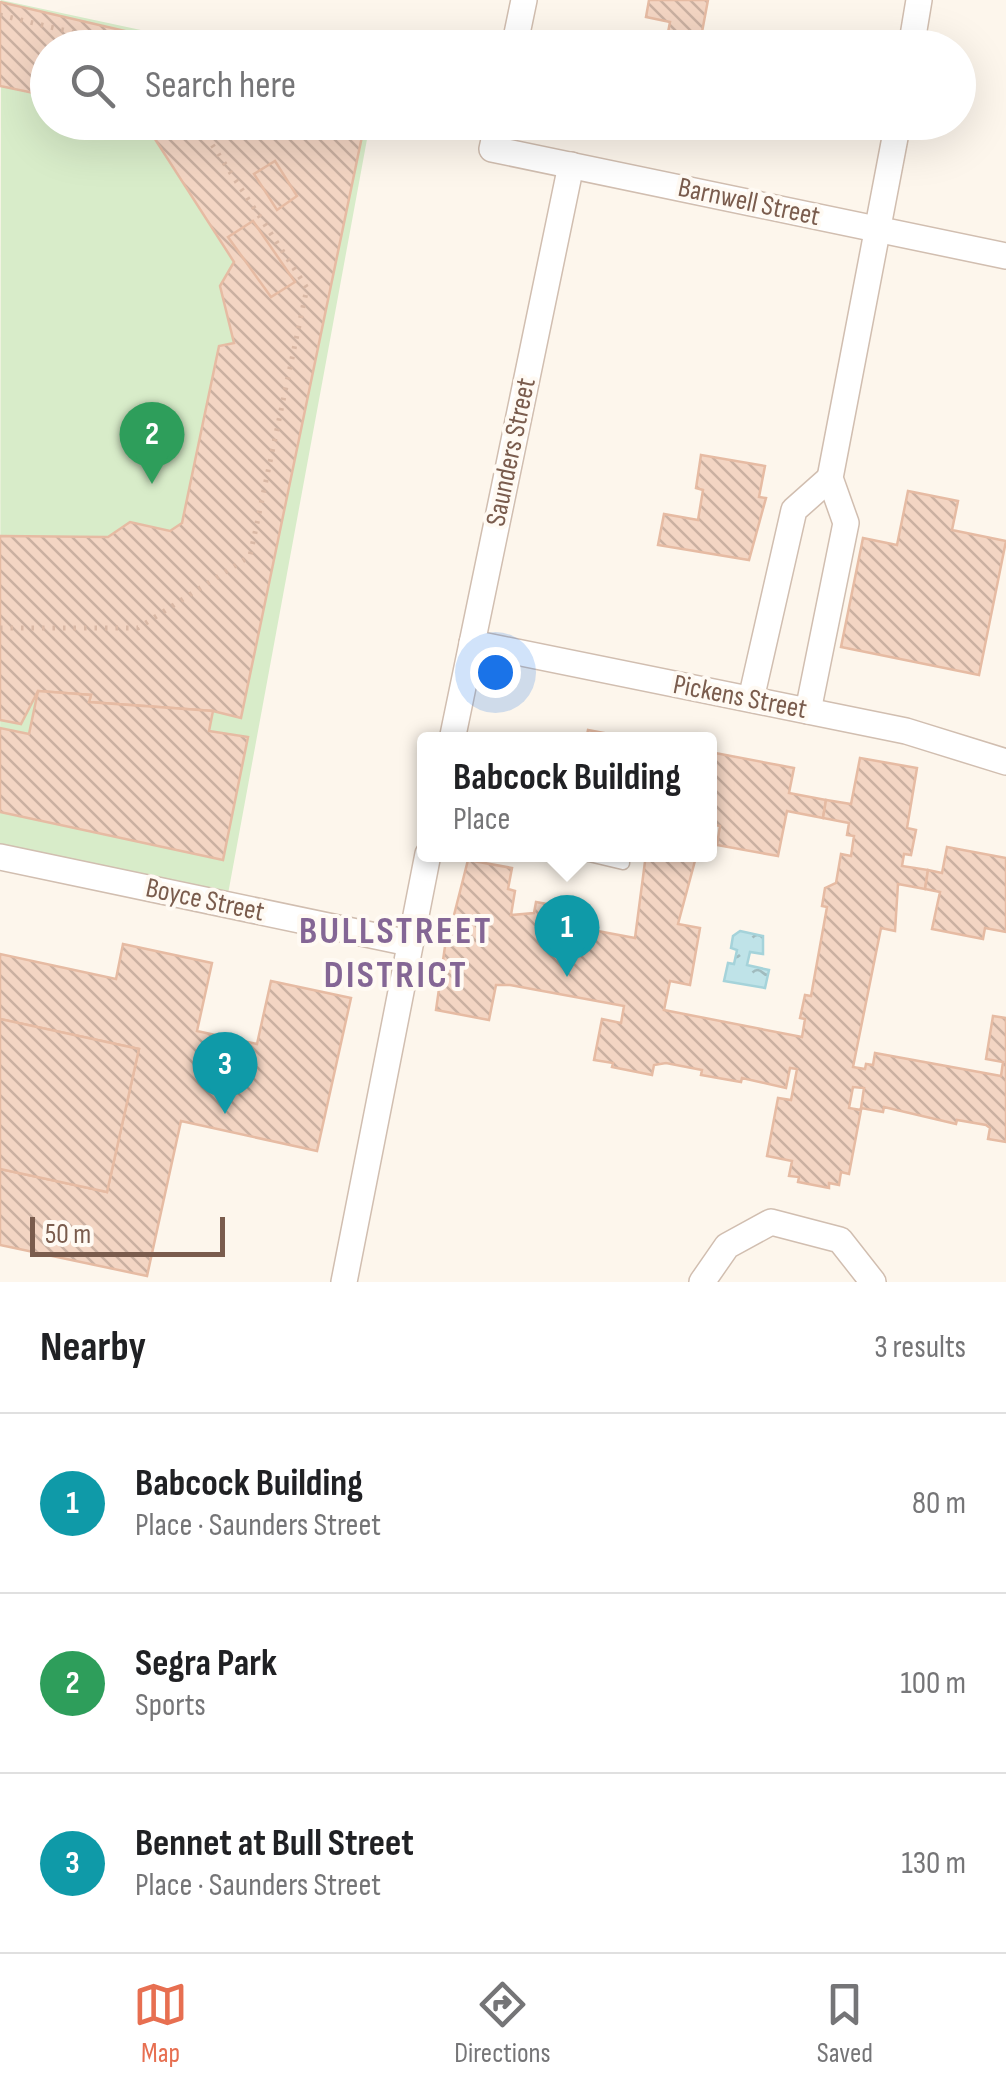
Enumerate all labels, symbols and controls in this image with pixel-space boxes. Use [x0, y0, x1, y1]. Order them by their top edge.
search box [30, 30, 976, 140]
icon: search [65, 58, 120, 113]
text: Search here [145, 63, 296, 108]
street label: Barnwell Street [675, 171, 823, 233]
street label: Saunders Street [479, 375, 543, 529]
pin: 2 [120, 402, 184, 484]
your location [470, 647, 521, 698]
street label: Pickens Street [670, 668, 810, 726]
popup [417, 732, 717, 862]
text: Babcock Building [453, 755, 681, 800]
text: Place [453, 800, 510, 839]
street label: Boyce Street [143, 871, 267, 929]
pin: 1 [534, 894, 600, 977]
district label: BULLSTREET DISTRICT [299, 909, 493, 998]
pin: 3 [192, 1032, 258, 1114]
scale bar [30, 1212, 225, 1256]
text: 50 m [45, 1218, 91, 1251]
text: Nearby [40, 1322, 146, 1373]
text: 3 results [874, 1328, 966, 1367]
text: Babcock Building [135, 1461, 363, 1506]
text: 1 [66, 1484, 79, 1523]
text: 80 m [912, 1484, 966, 1523]
text: Place · Saunders Street [135, 1506, 381, 1545]
text: Segra Park [135, 1641, 277, 1686]
text: 2 [65, 1664, 80, 1703]
text: 100 m [901, 1664, 966, 1703]
text: Sports [135, 1686, 206, 1725]
text: Bennet at Bull Street [135, 1821, 414, 1866]
text: 3 [65, 1844, 80, 1883]
text: 130 m [901, 1844, 966, 1883]
text: Place · Saunders Street [135, 1866, 381, 1905]
tab: Map [133, 1977, 188, 2070]
tab: Directions [454, 1977, 551, 2070]
tab: Saved [817, 1977, 873, 2070]

